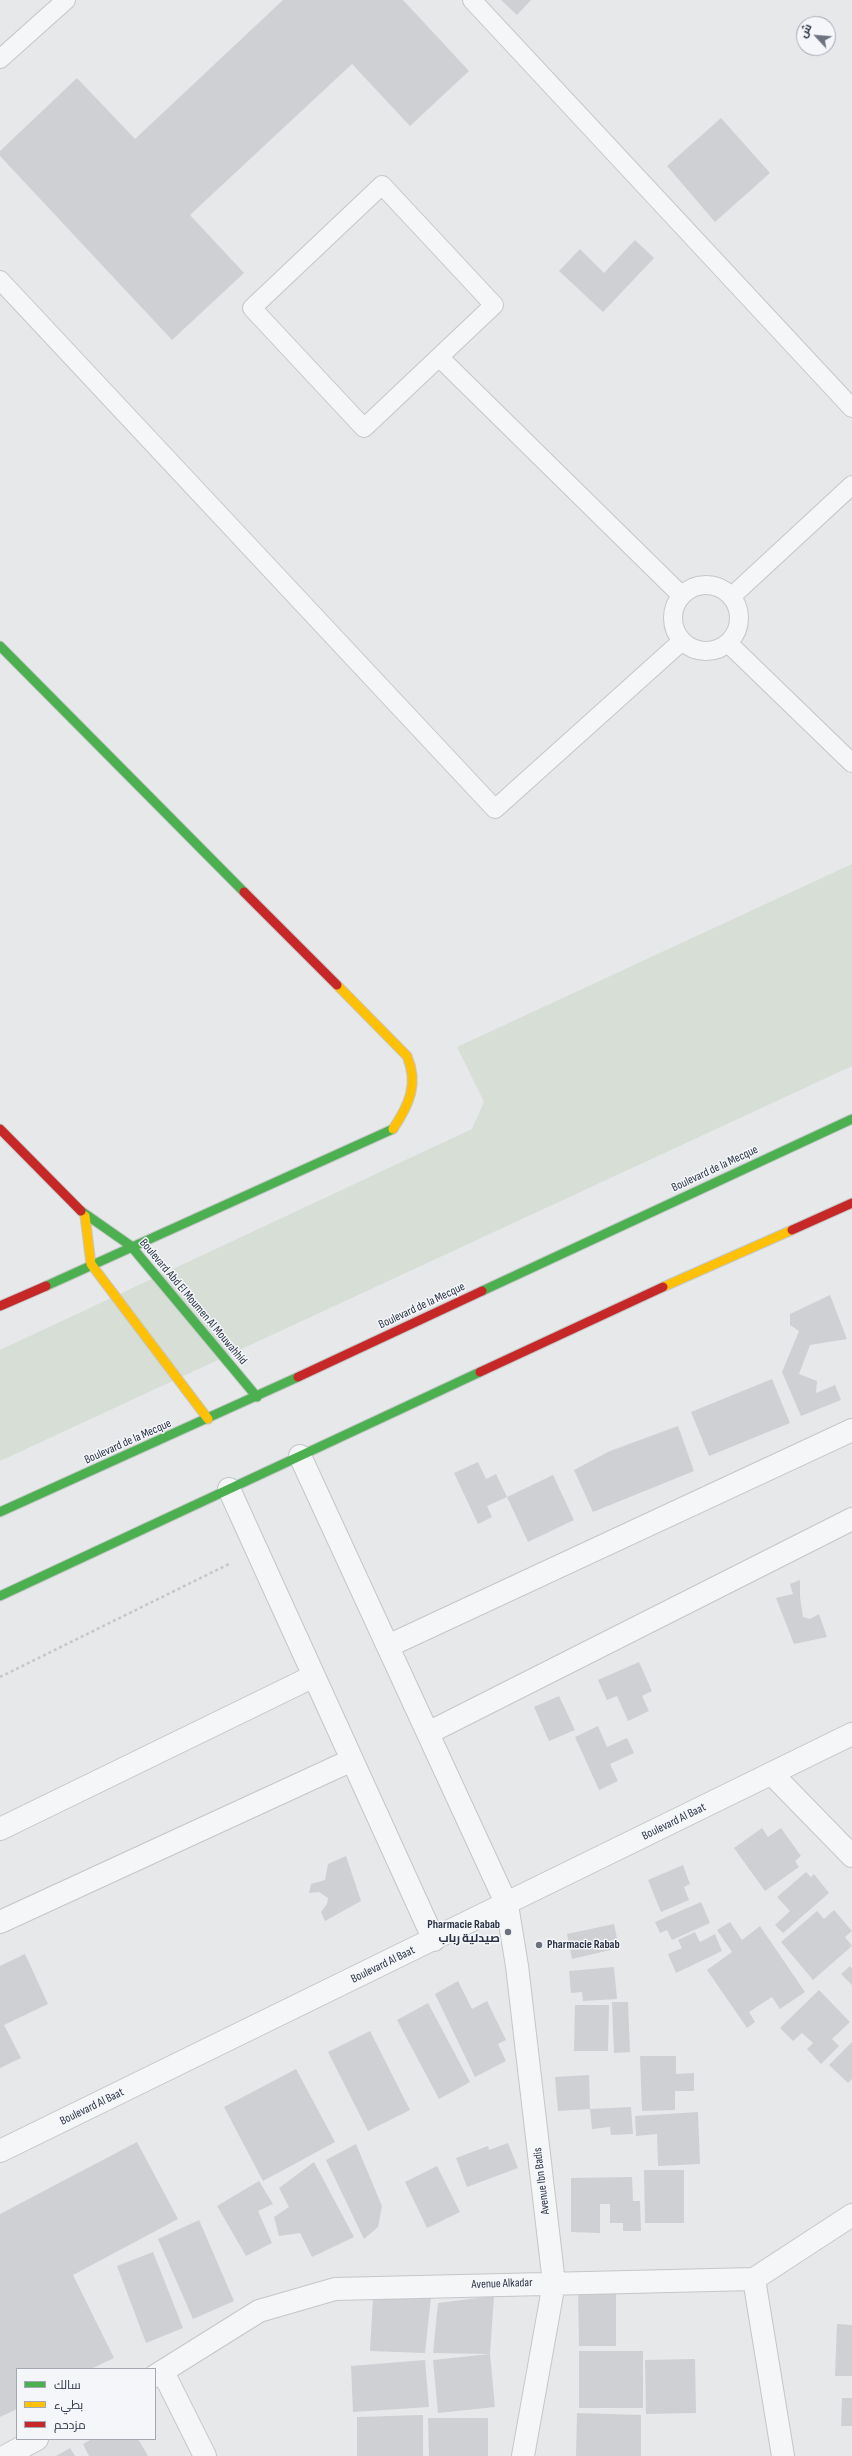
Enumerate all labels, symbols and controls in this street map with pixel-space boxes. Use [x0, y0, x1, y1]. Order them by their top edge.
north arrow [796, 16, 836, 56]
text: ش [797, 22, 815, 40]
street label: Boulevard de la Mecque [670, 1143, 760, 1195]
street label: Boulevard Abd El Moumen Al Mouwahhid [136, 1236, 250, 1368]
street label: Boulevard de la Mecque [377, 1280, 467, 1332]
street label: Boulevard de la Mecque [82, 1416, 174, 1468]
street label: Boulevard Al Baat [640, 1800, 708, 1844]
place label: Pharmacie Rabab صيدلية رباب [427, 1918, 500, 1946]
marker: Pharmacie Rabab صيدلية رباب [503, 1927, 513, 1937]
place label: Pharmacie Rabab [547, 1938, 620, 1952]
marker: Pharmacie Rabab [534, 1940, 544, 1950]
street label: Boulevard Al Baat [349, 1943, 417, 1987]
street label: Boulevard Al Baat [58, 2085, 126, 2129]
street label: Avenue Ibn Badis [531, 2147, 553, 2215]
street label: Avenue Alkadar [471, 2276, 533, 2292]
legend [16, 2368, 156, 2440]
text: سالك [54, 2378, 81, 2393]
text: بطيء [54, 2398, 83, 2413]
text: مزدحم [54, 2418, 86, 2433]

